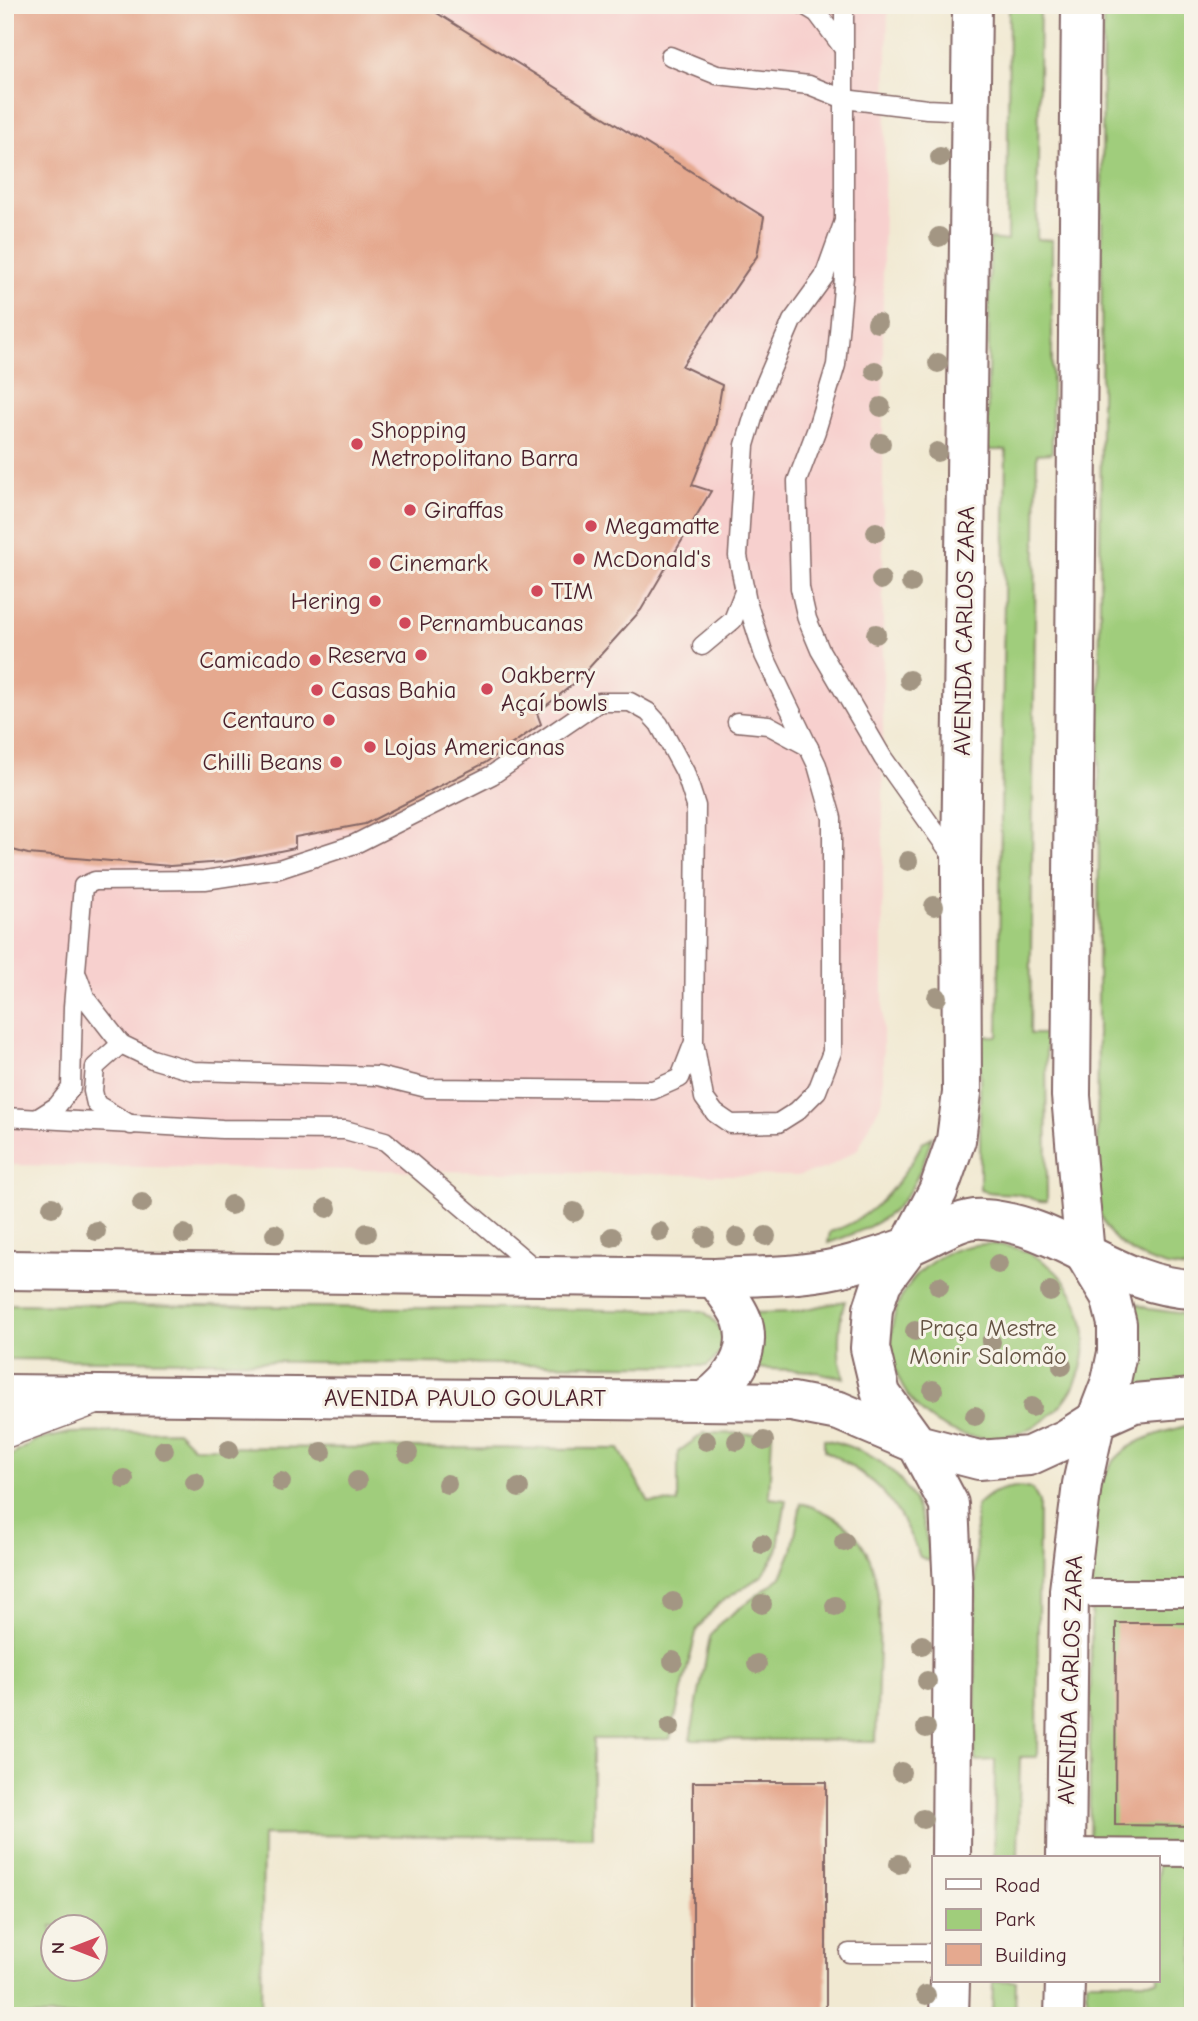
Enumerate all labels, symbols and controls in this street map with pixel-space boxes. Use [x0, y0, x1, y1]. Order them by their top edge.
place label: Shopping Metropolitano Barra [371, 416, 579, 472]
marker: Shopping Metropolitano Barra [349, 436, 365, 452]
place label: Giraffas [424, 496, 503, 524]
marker: Giraffas [402, 502, 418, 518]
street label: AVENIDA CARLOS ZARA [948, 506, 980, 756]
place label: Megamatte [605, 512, 720, 540]
marker: Megamatte [583, 518, 599, 534]
place label: McDonald's [593, 545, 711, 573]
place label: Cinemark [389, 549, 488, 577]
marker: McDonald's [571, 551, 587, 567]
marker: Cinemark [367, 555, 383, 571]
place label: TIM [551, 577, 593, 605]
marker: TIM [529, 583, 545, 599]
place label: Hering [291, 587, 361, 615]
marker: Hering [367, 593, 383, 609]
place label: Pernambucanas [419, 609, 583, 637]
marker: Pernambucanas [397, 615, 413, 631]
place label: Reserva [328, 641, 407, 669]
place label: Camicado [199, 646, 301, 674]
marker: Reserva [413, 647, 429, 663]
marker: Camicado [307, 652, 323, 668]
place label: Oakberry Açaí bowls [501, 661, 607, 717]
place label: Casas Bahia [331, 676, 456, 704]
marker: Oakberry Açaí bowls [479, 681, 495, 697]
marker: Casas Bahia [309, 682, 325, 698]
place label: Centauro [222, 706, 315, 734]
marker: Centauro [321, 712, 337, 728]
place label: Lojas Americanas [384, 733, 565, 761]
marker: Lojas Americanas [362, 739, 378, 755]
place label: Chilli Beans [202, 748, 322, 776]
marker: Chilli Beans [328, 754, 344, 770]
park label: Praça Mestre Monir Salomão [909, 1314, 1067, 1370]
street label: AVENIDA PAULO GOULART [324, 1384, 607, 1412]
street label: AVENIDA CARLOS ZARA [1052, 1555, 1088, 1805]
legend [932, 1856, 1160, 1982]
text: Road [995, 1873, 1040, 1897]
text: Park [995, 1907, 1035, 1931]
north arrow [38, 1912, 108, 1982]
text: N [47, 1942, 69, 1954]
text: Building [995, 1943, 1067, 1967]

